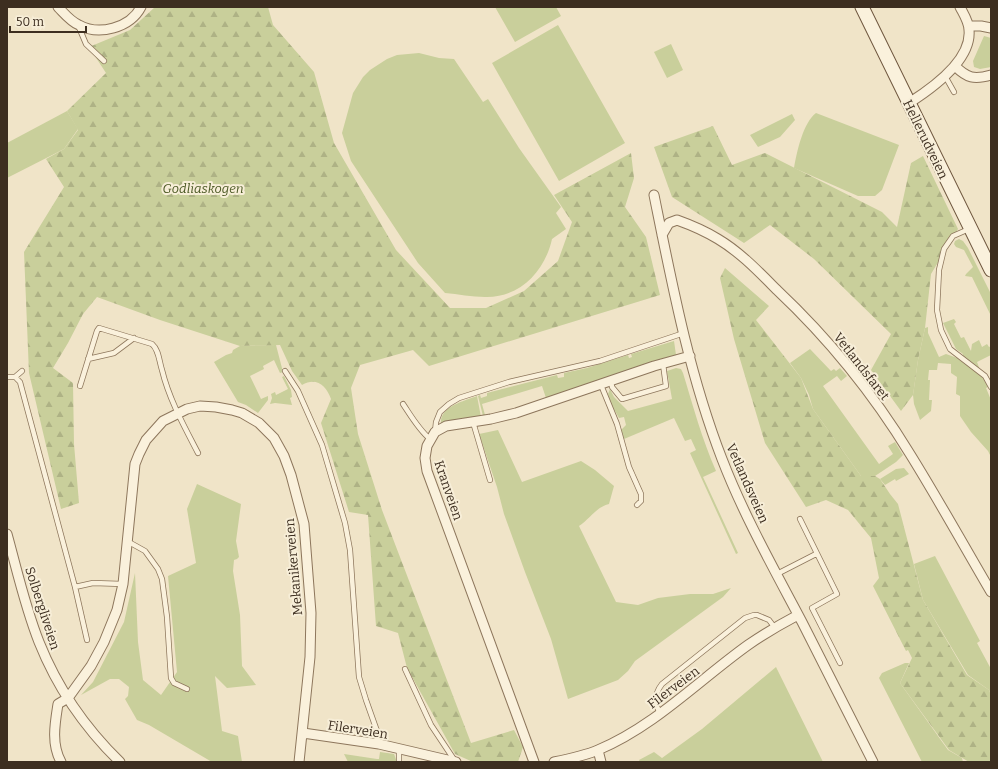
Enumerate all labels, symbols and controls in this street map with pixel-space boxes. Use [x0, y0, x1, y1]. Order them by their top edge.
scale bar [10, 8, 86, 34]
text: 50 m [16, 15, 45, 29]
street label: Hellerudveien [900, 97, 951, 182]
park label: Godliaskogen [162, 181, 244, 196]
street label: Vetlandsfaret [831, 330, 893, 403]
street label: Vetlandsveien [723, 441, 772, 526]
street label: Kranveien [431, 458, 466, 523]
street label: Mekanikerveien [282, 517, 305, 616]
street label: Solbergliveien [22, 565, 63, 652]
street label: Filerveien [645, 663, 703, 712]
street label: Filerveien [327, 717, 390, 742]

